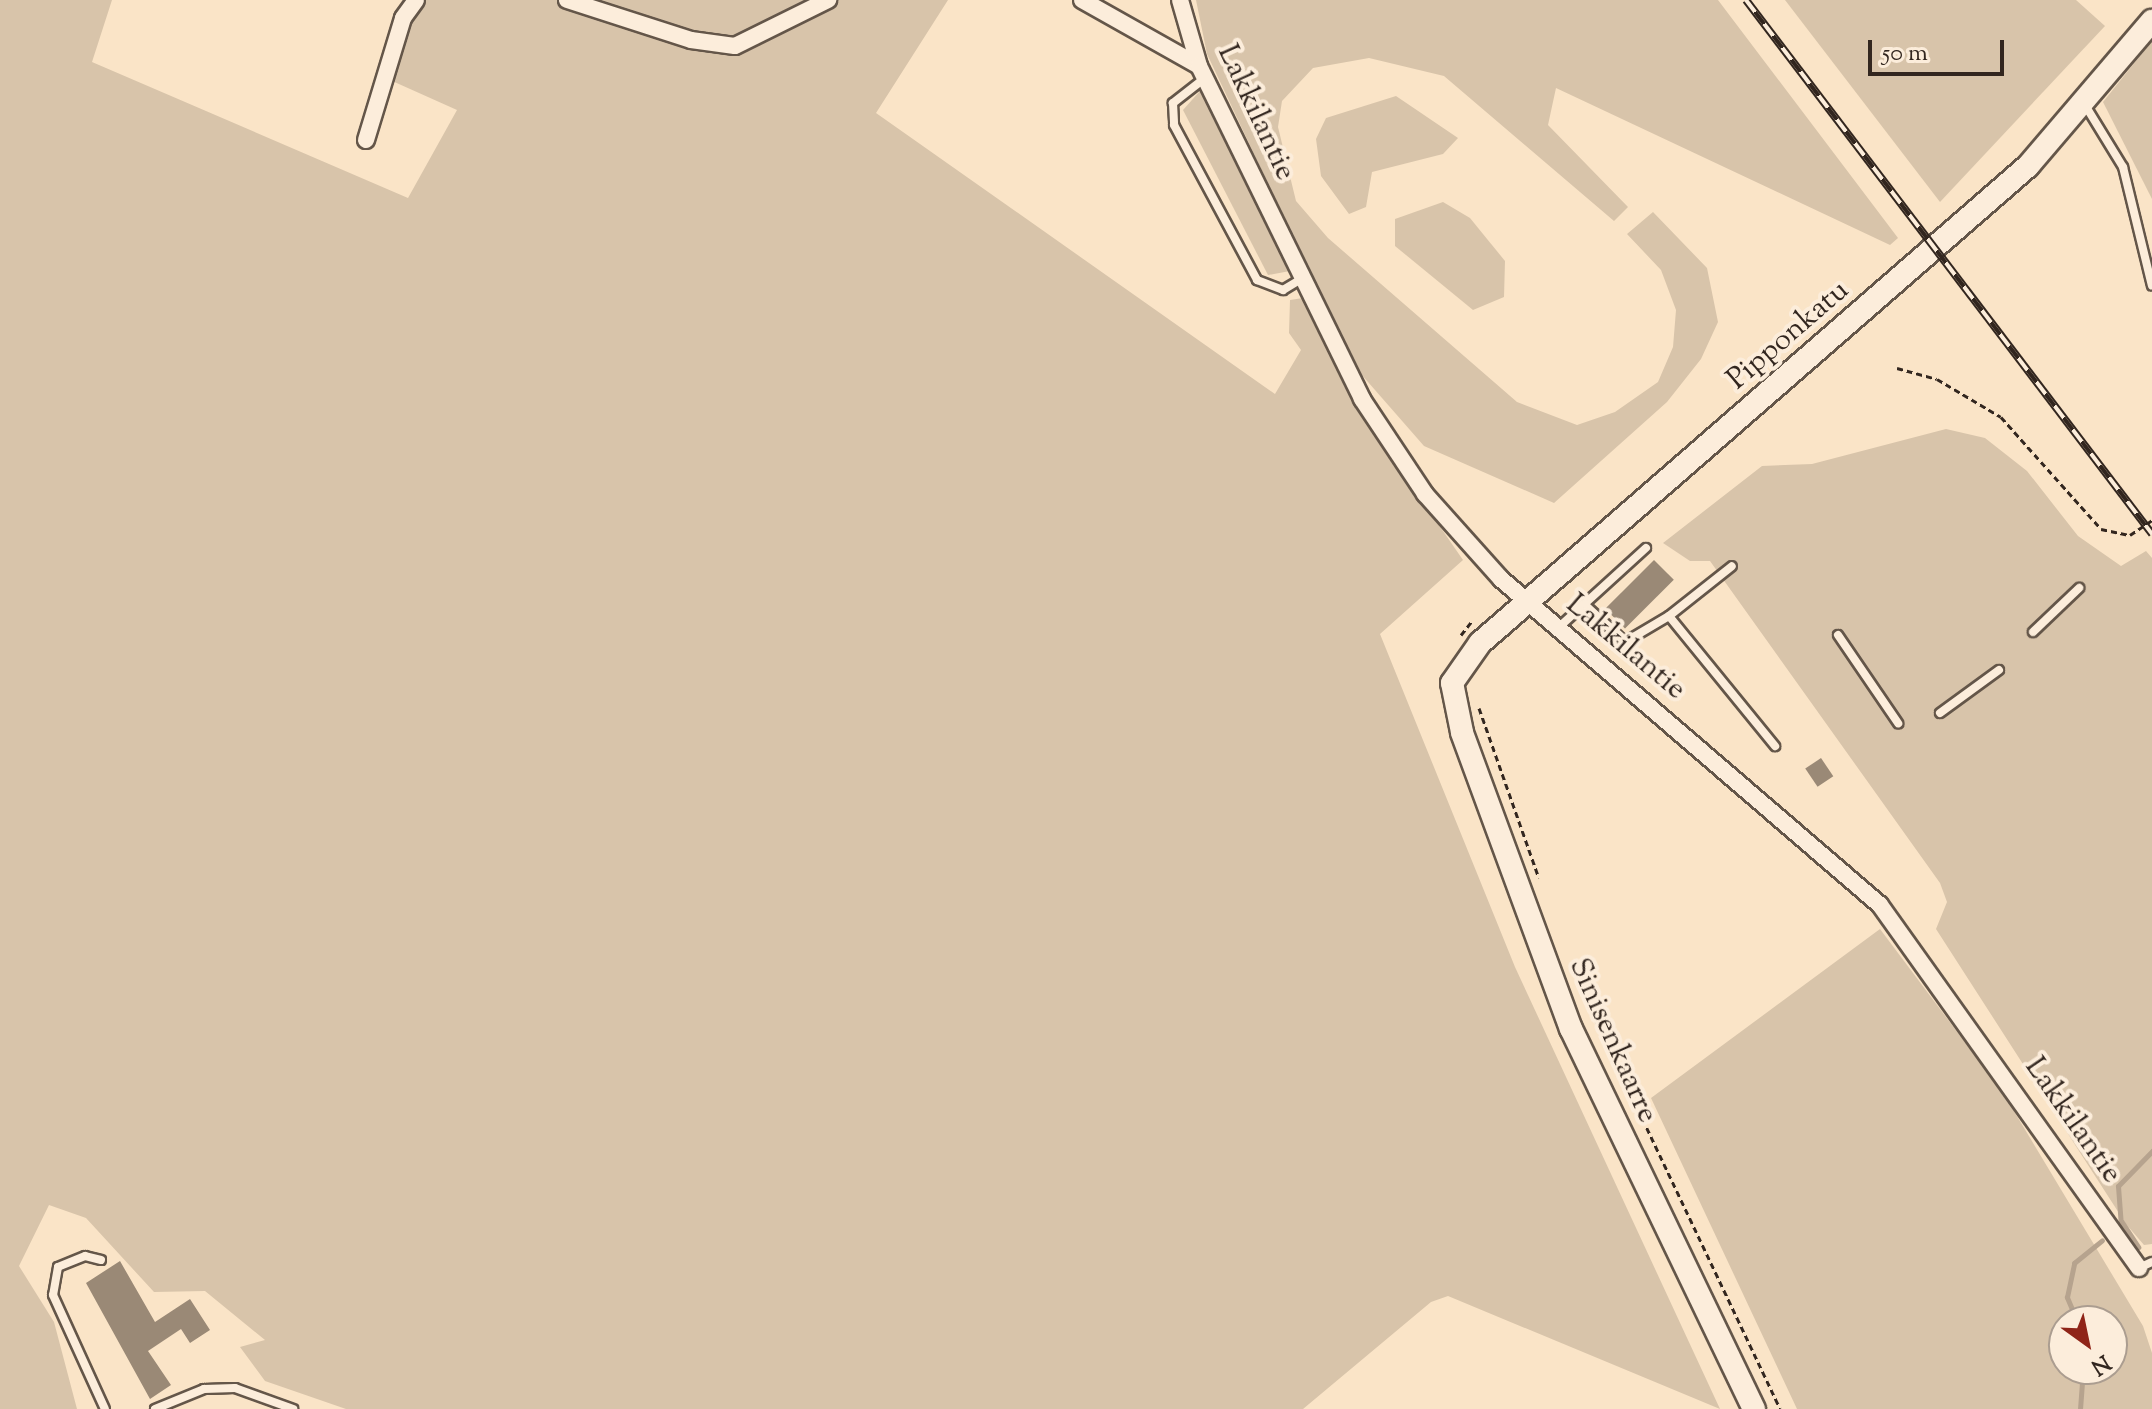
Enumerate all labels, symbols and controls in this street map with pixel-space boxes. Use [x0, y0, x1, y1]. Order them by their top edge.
scale bar [1872, 24, 2008, 74]
text: 50 m [1882, 37, 1928, 71]
street label: Lakkilantie [1208, 40, 1302, 186]
street label: Pipponkatu [1721, 273, 1857, 399]
street label: Lakkilantie [1558, 587, 1692, 709]
street label: Sinisenkaarre [1560, 953, 1664, 1129]
street label: Lakkilantie [2016, 1051, 2128, 1191]
north arrow [2048, 1305, 2128, 1385]
text: N [2084, 1345, 2116, 1382]

